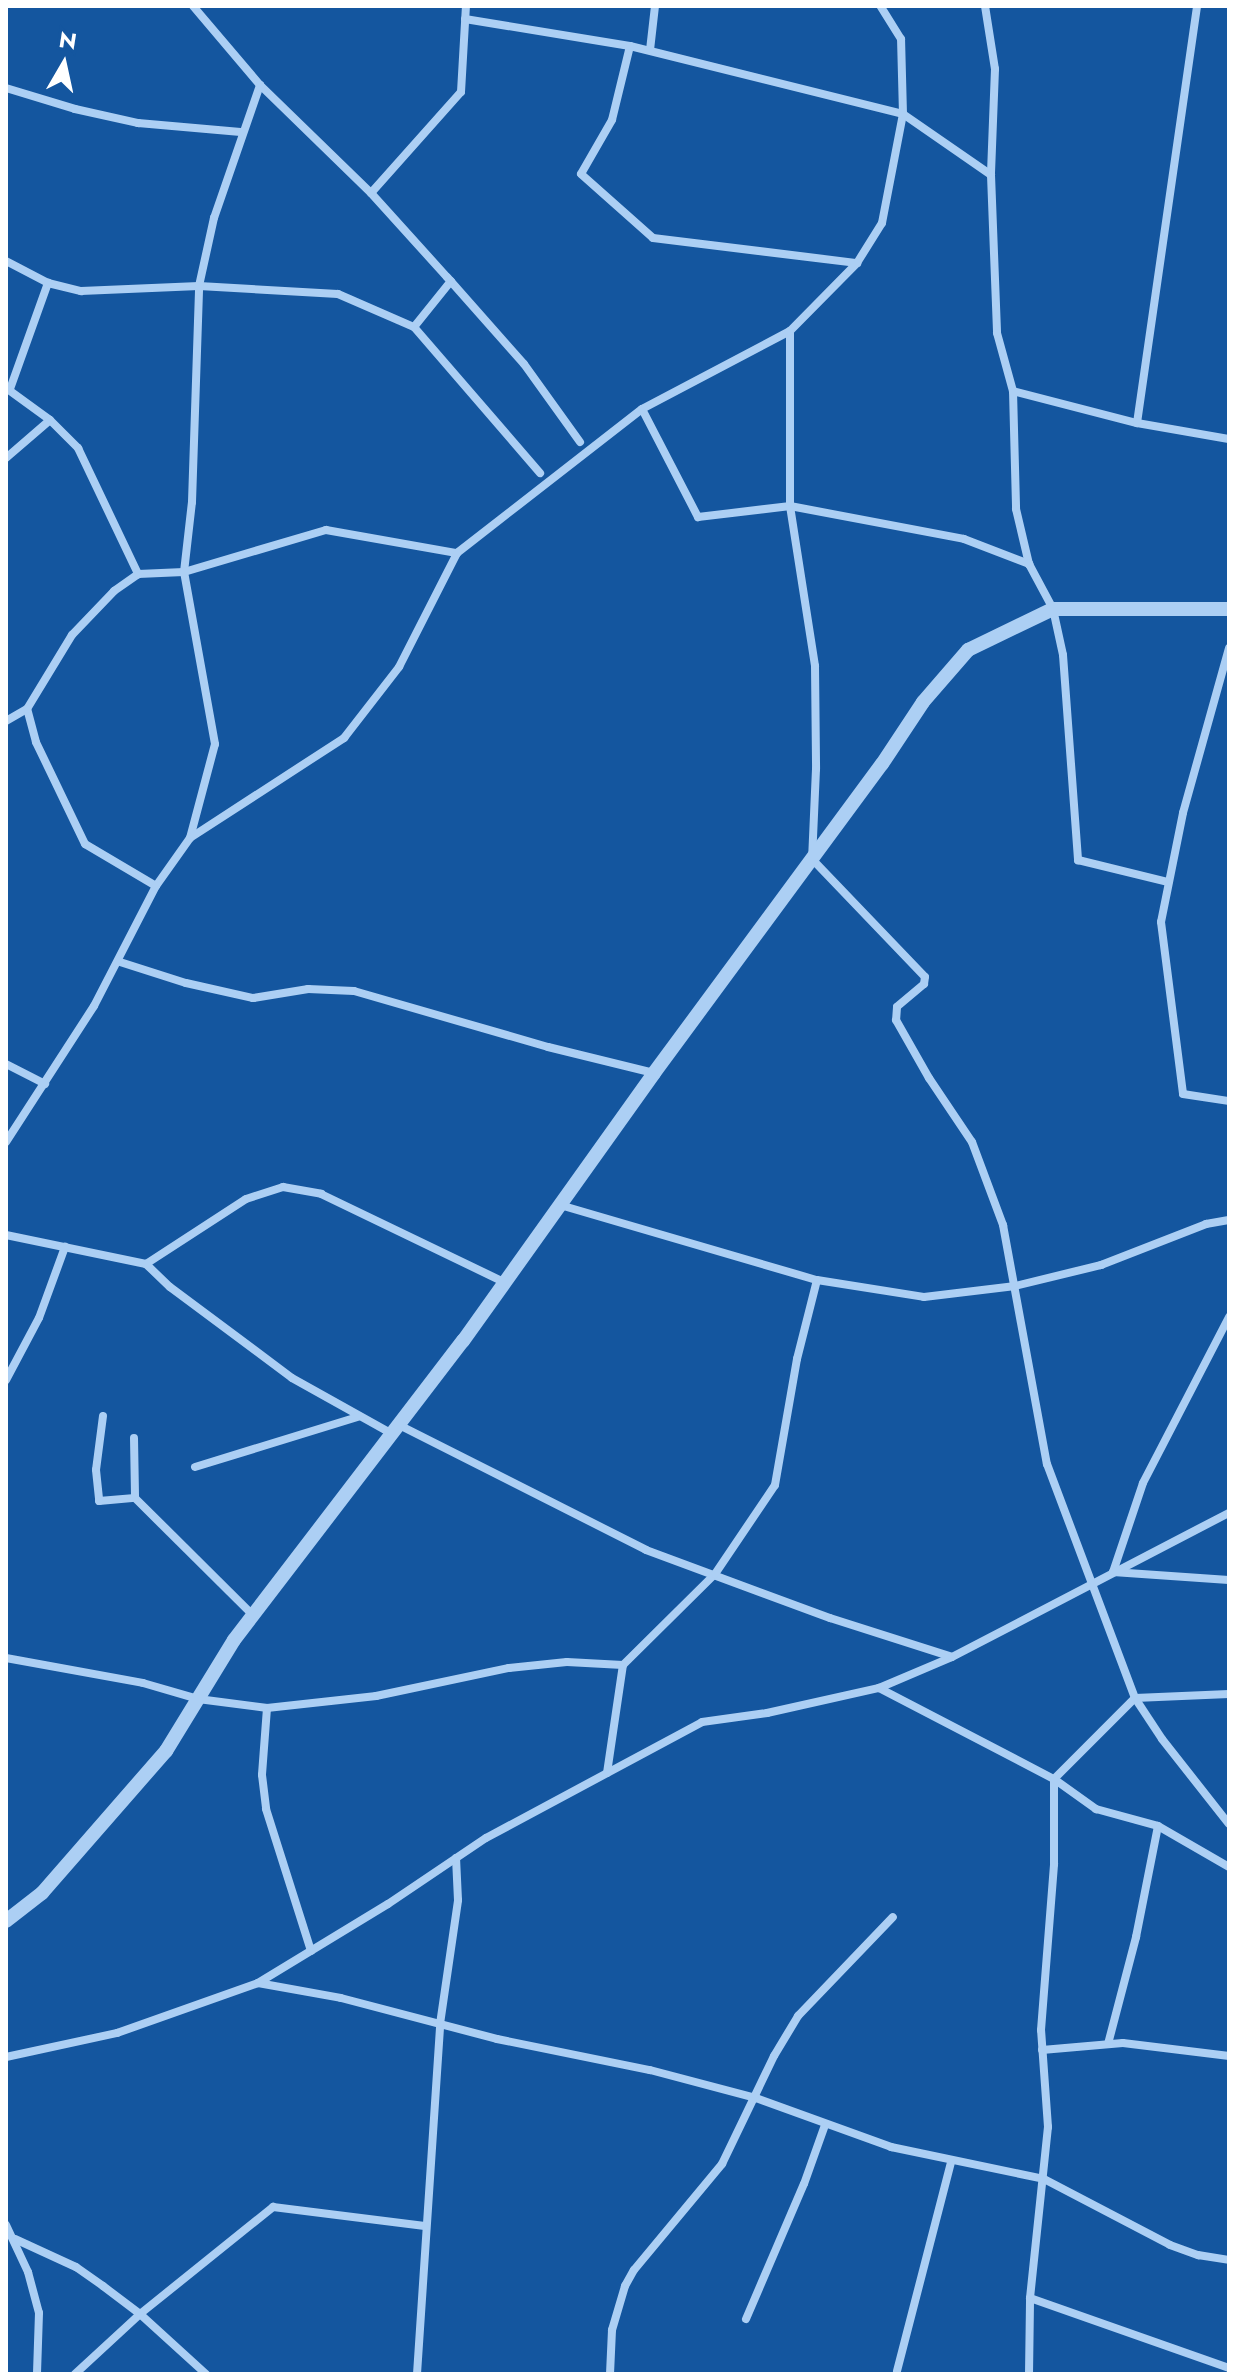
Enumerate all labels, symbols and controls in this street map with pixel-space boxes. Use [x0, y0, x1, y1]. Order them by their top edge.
text: N [57, 23, 79, 57]
north arrow [24, 24, 104, 104]

